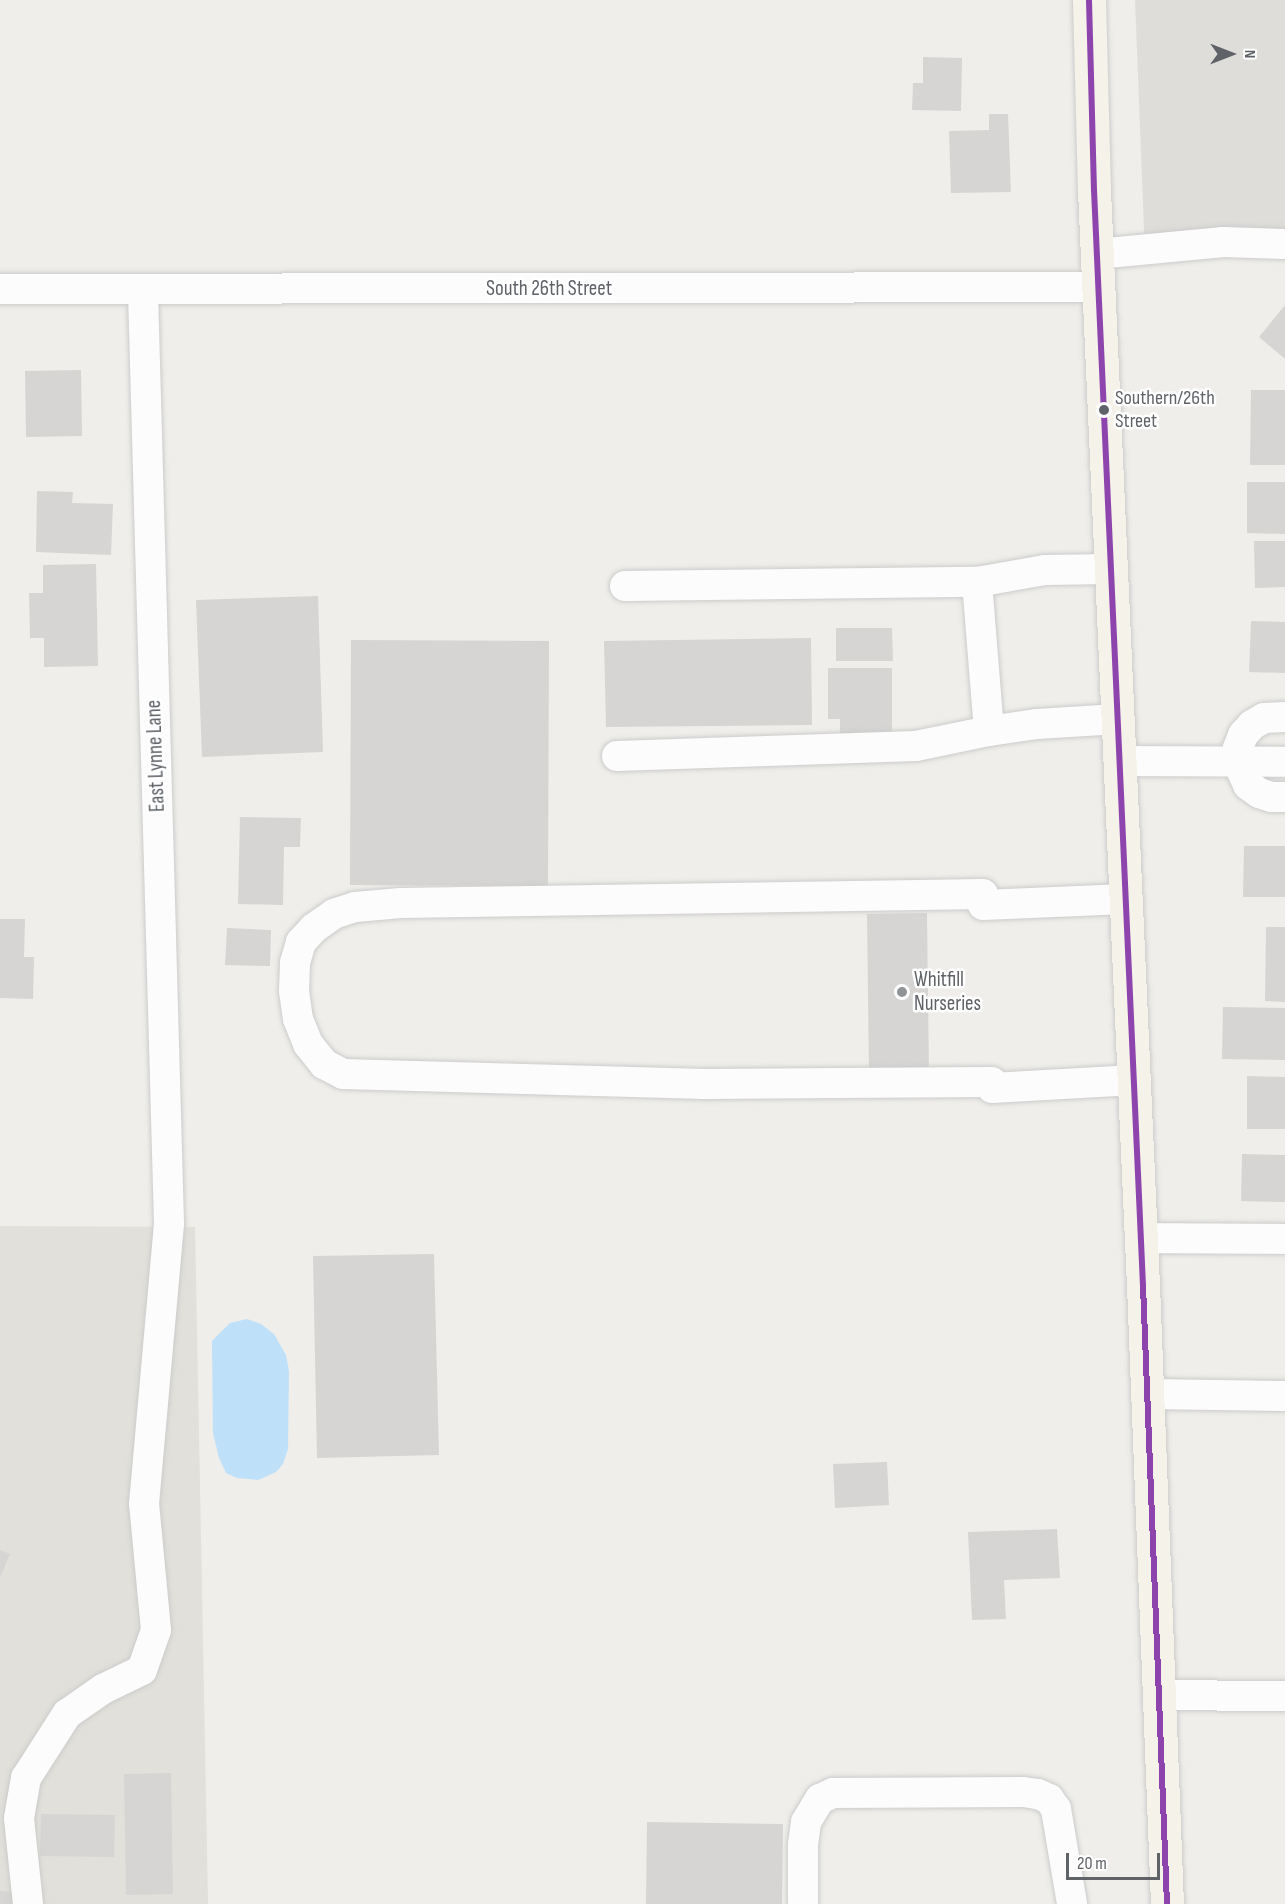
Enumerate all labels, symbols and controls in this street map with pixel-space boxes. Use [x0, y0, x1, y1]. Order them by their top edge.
north arrow [1201, 24, 1261, 84]
text: N [1240, 50, 1259, 58]
street label: South 26th Street [486, 276, 612, 302]
place label: Southern/26th Street [1115, 386, 1215, 433]
marker: Southern/26th Street [1098, 404, 1110, 416]
street label: East Lynne Lane [141, 700, 171, 812]
place label: Whitfill Nurseries [914, 967, 981, 1017]
marker: Whitfill Nurseries [895, 985, 909, 999]
scale bar [1069, 1841, 1164, 1879]
text: 20 m [1077, 1853, 1107, 1874]

